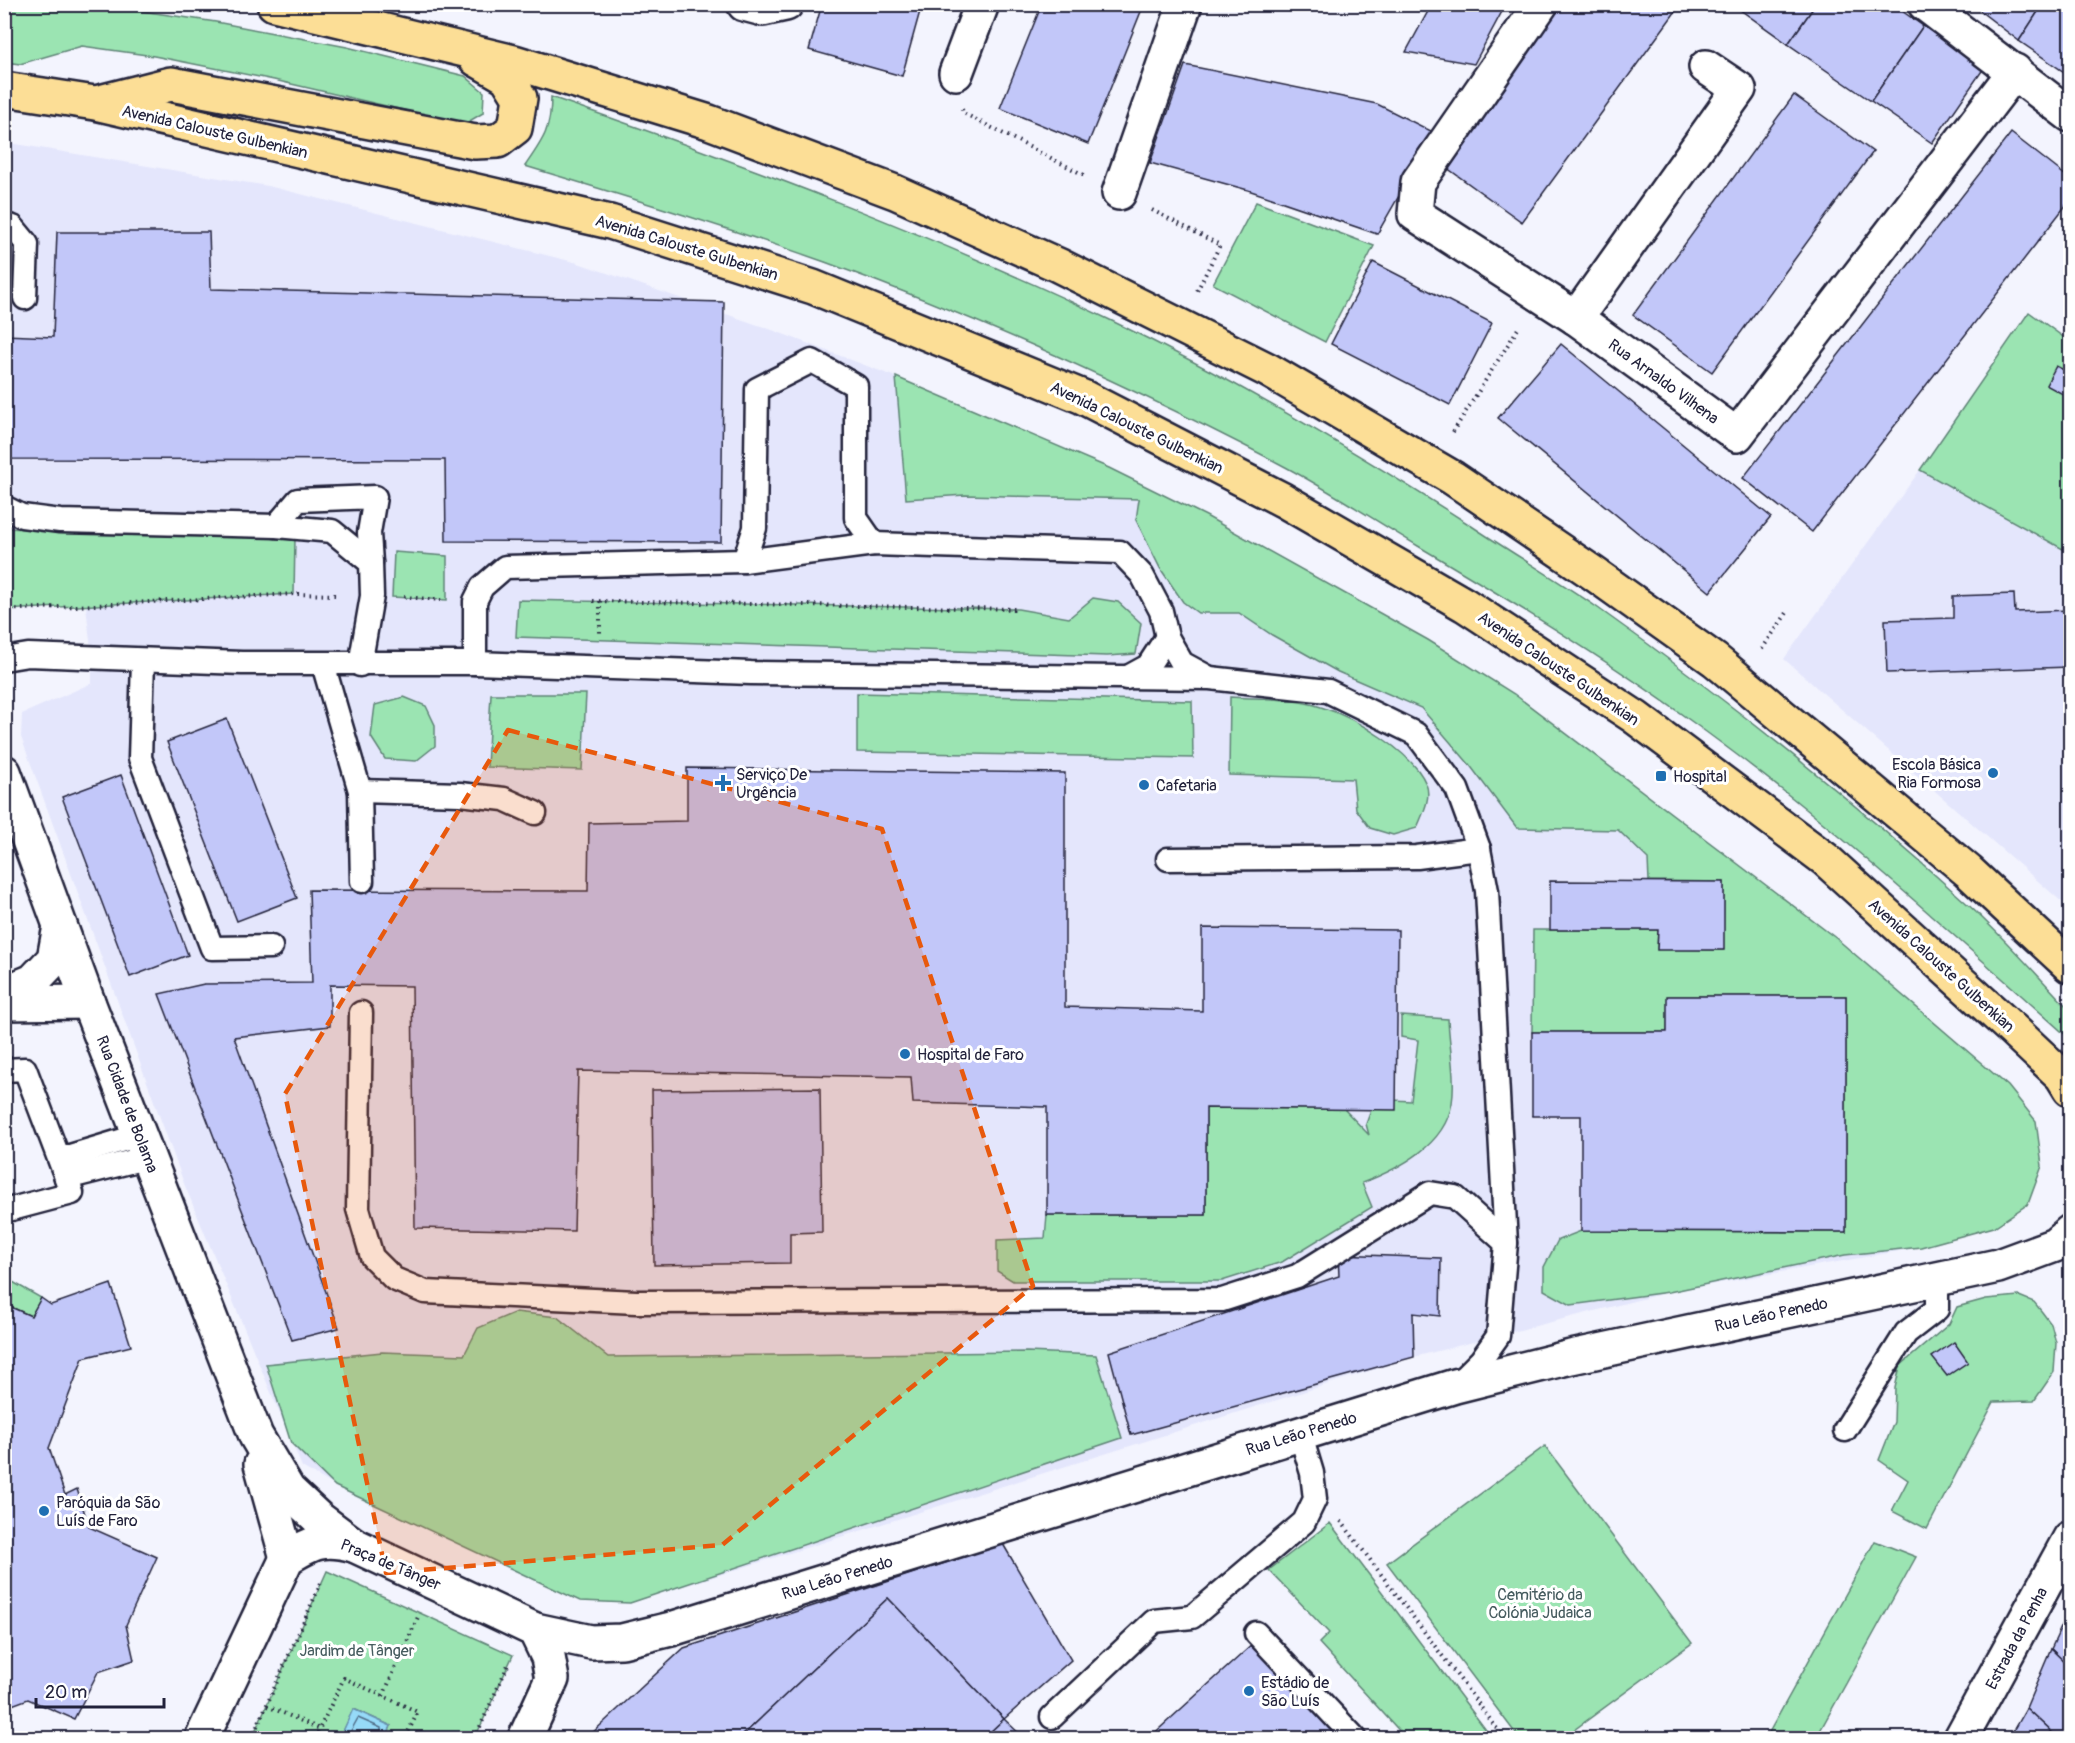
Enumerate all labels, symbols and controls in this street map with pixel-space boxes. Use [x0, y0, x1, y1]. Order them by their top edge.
street label: Avenida Calouste Gulbenkian [120, 101, 310, 163]
street label: Avenida Calouste Gulbenkian [593, 211, 781, 285]
street label: Rua Arnaldo Vilhena [1604, 335, 1723, 429]
street label: Avenida Calouste Gulbenkian [1047, 377, 1226, 479]
street label: Avenida Calouste Gulbenkian [1474, 607, 1643, 730]
place label: Escola Básica Ria Formosa [1892, 755, 1981, 793]
place label: Serviço De Urgência [736, 765, 807, 803]
marker: Escola Básica Ria Formosa [1986, 766, 2000, 780]
place label: Hospital [1673, 767, 1727, 787]
marker: Hospital [1654, 769, 1668, 783]
marker: Serviço De Urgência [714, 774, 732, 792]
place label: Cafetaria [1156, 776, 1217, 796]
marker: Cafetaria [1137, 778, 1151, 792]
street label: Avenida Calouste Gulbenkian [1864, 895, 2019, 1037]
street label: Rua Cidade de Bolama [92, 1033, 162, 1176]
place label: Hospital de Faro [917, 1045, 1024, 1065]
marker: Hospital de Faro [898, 1047, 912, 1061]
street label: Rua Leão Penedo [1713, 1293, 1830, 1337]
street label: Rua Leão Penedo [1243, 1407, 1360, 1460]
place label: Paróquia da São Luís de Faro [56, 1493, 161, 1531]
marker: Paróquia da São Luís de Faro [37, 1504, 51, 1518]
street label: Praça de Tânger [337, 1535, 444, 1595]
street label: Rua Leão Penedo [779, 1551, 896, 1604]
street label: Estrada da Penha [1982, 1584, 2052, 1693]
park label: Cemitério da Colónia Judaica [1488, 1585, 1592, 1623]
park label: Jardim de Tânger [300, 1641, 415, 1661]
scale bar [36, 1671, 164, 1709]
place label: Estádio de São Luís [1261, 1673, 1329, 1711]
text: 20 m [45, 1681, 87, 1704]
marker: Estádio de São Luís [1242, 1684, 1256, 1698]

